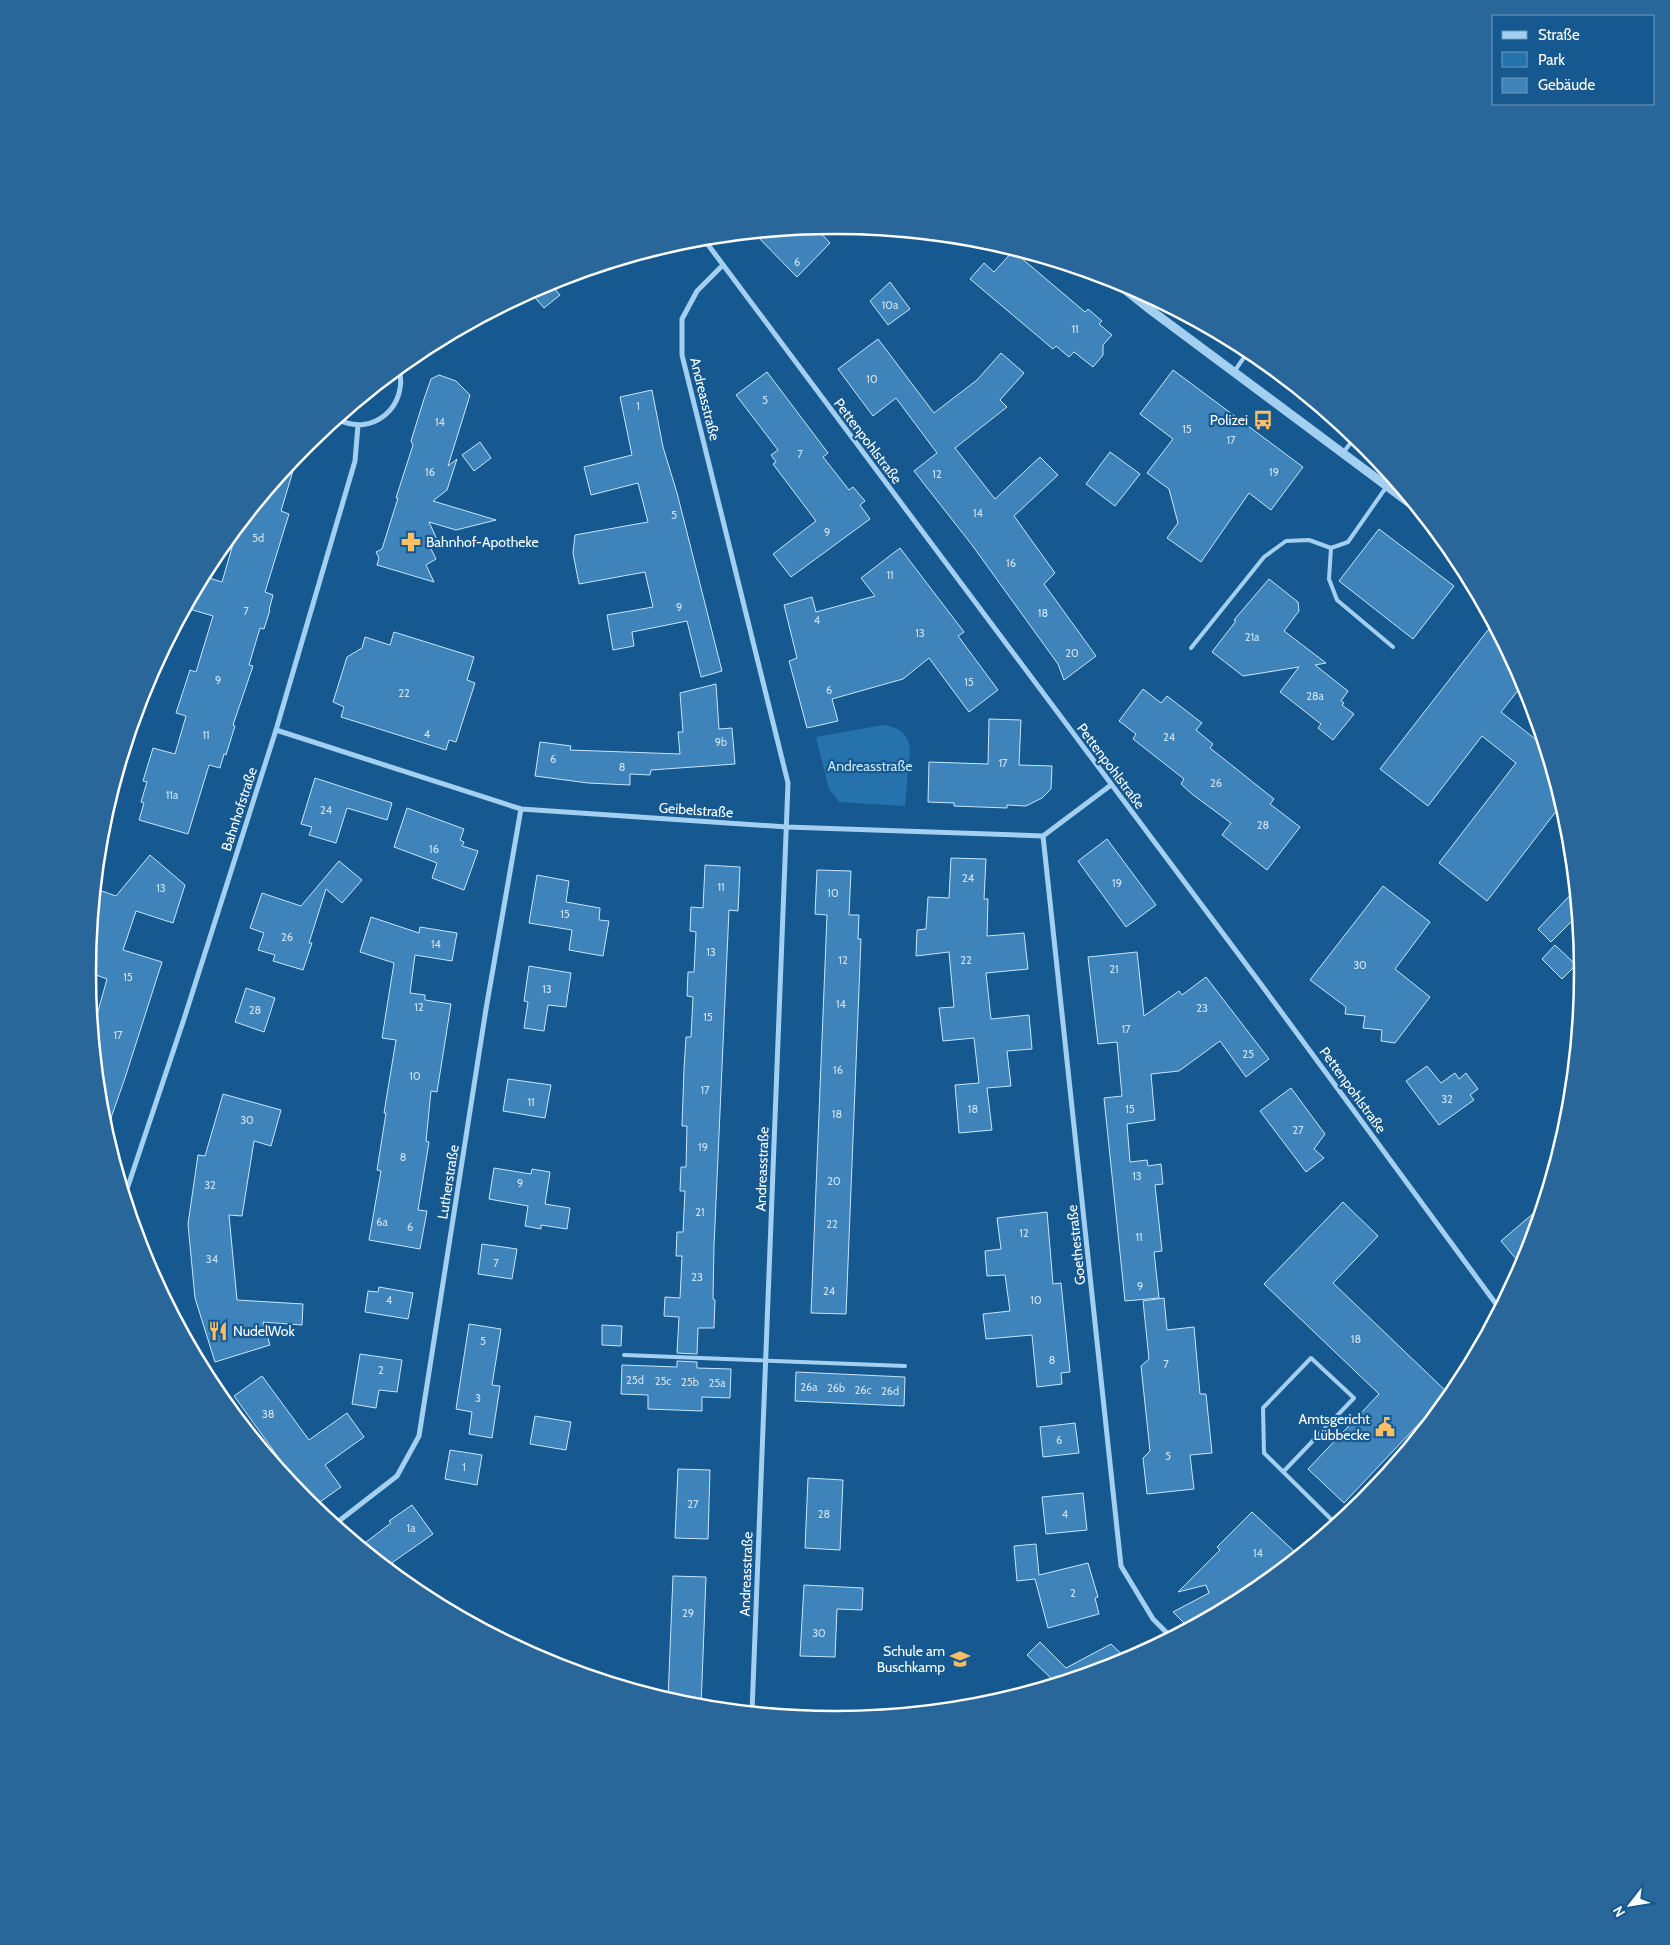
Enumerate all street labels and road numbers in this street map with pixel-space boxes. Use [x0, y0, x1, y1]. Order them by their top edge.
street label: Andreasstraße [686, 356, 724, 442]
street label: Pettenpohlstraße [830, 395, 906, 487]
street label: Pettenpohlstraße [1073, 720, 1149, 812]
street label: Bahnhofstraße [217, 765, 261, 853]
street label: Geibelstraße [658, 798, 734, 822]
street label: Pettenpohlstraße [1316, 1043, 1390, 1137]
street label: Andreasstraße [752, 1126, 772, 1212]
street label: Lutherstraße [433, 1144, 463, 1220]
street label: Goethestraße [1063, 1204, 1089, 1286]
street label: Andreasstraße [736, 1531, 756, 1617]

